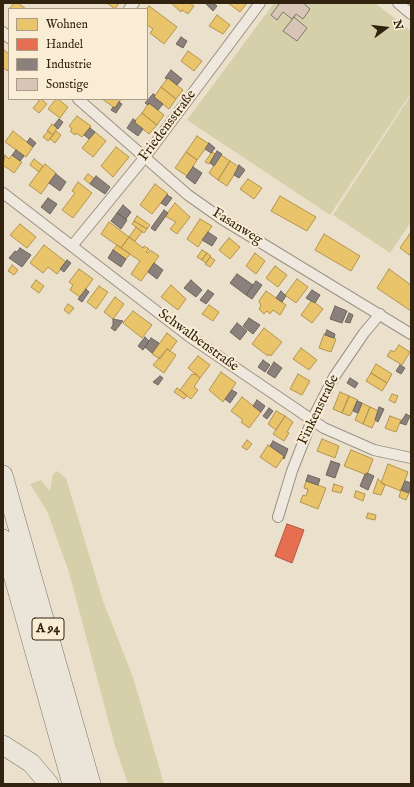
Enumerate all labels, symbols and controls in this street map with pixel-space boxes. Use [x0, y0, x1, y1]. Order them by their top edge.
legend [8, 8, 148, 100]
north arrow [366, 8, 406, 48]
text: Wohnen [46, 17, 88, 32]
text: N [390, 18, 406, 31]
text: Handel [46, 37, 83, 52]
text: Industrie [46, 57, 92, 72]
text: Sonstige [46, 77, 89, 92]
street label: Friedensstraße [136, 87, 200, 165]
street label: Fasanweg [209, 205, 265, 249]
street label: Schwalbenstraße [154, 306, 242, 376]
street label: Finkenstraße [295, 372, 343, 448]
road number: A 94 [32, 618, 64, 640]

